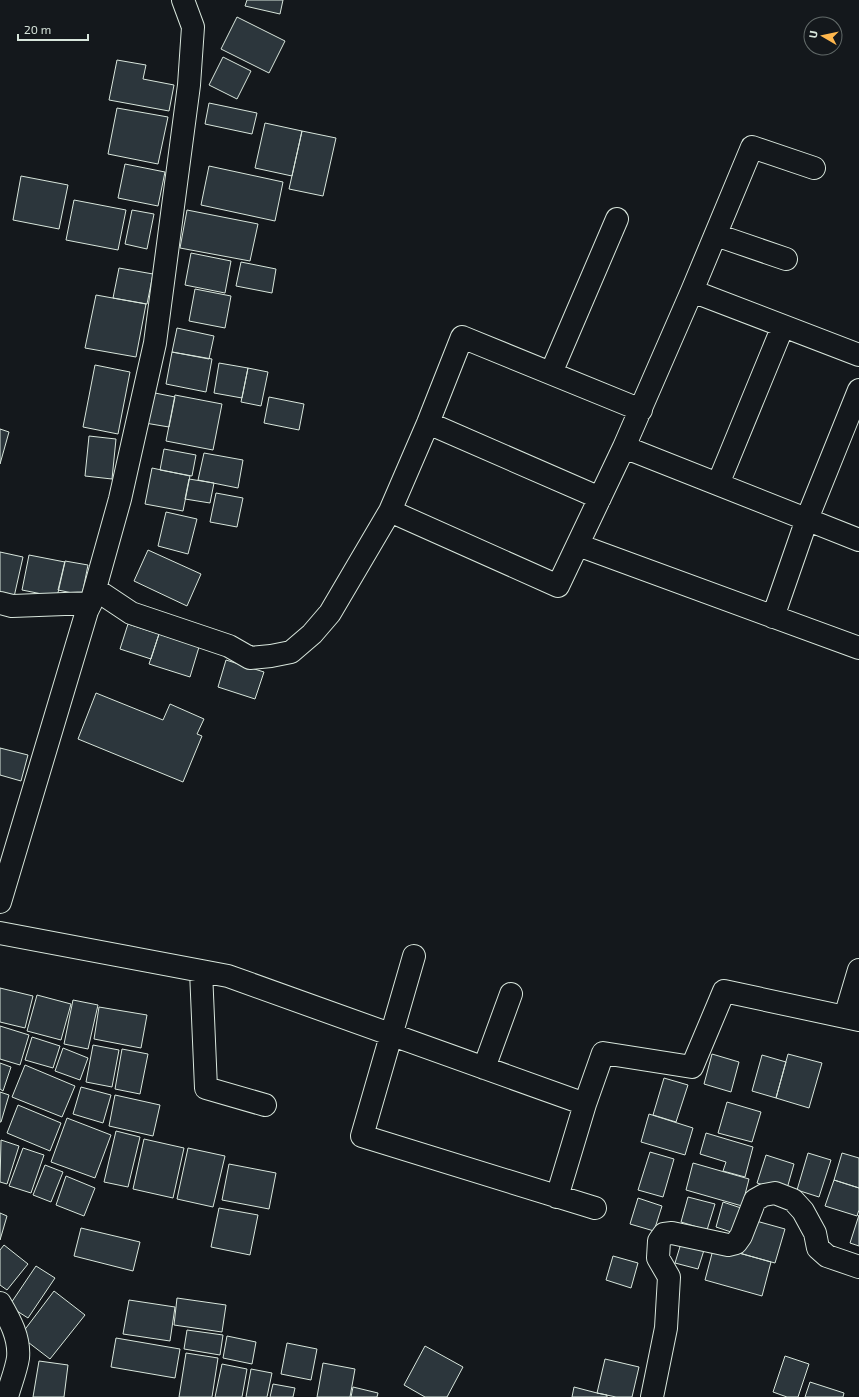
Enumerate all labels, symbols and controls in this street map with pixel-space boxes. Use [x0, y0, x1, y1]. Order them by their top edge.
scale bar [18, 16, 88, 42]
north arrow [803, 16, 843, 56]
text: 20 m [24, 22, 51, 36]
text: U [806, 30, 820, 39]

